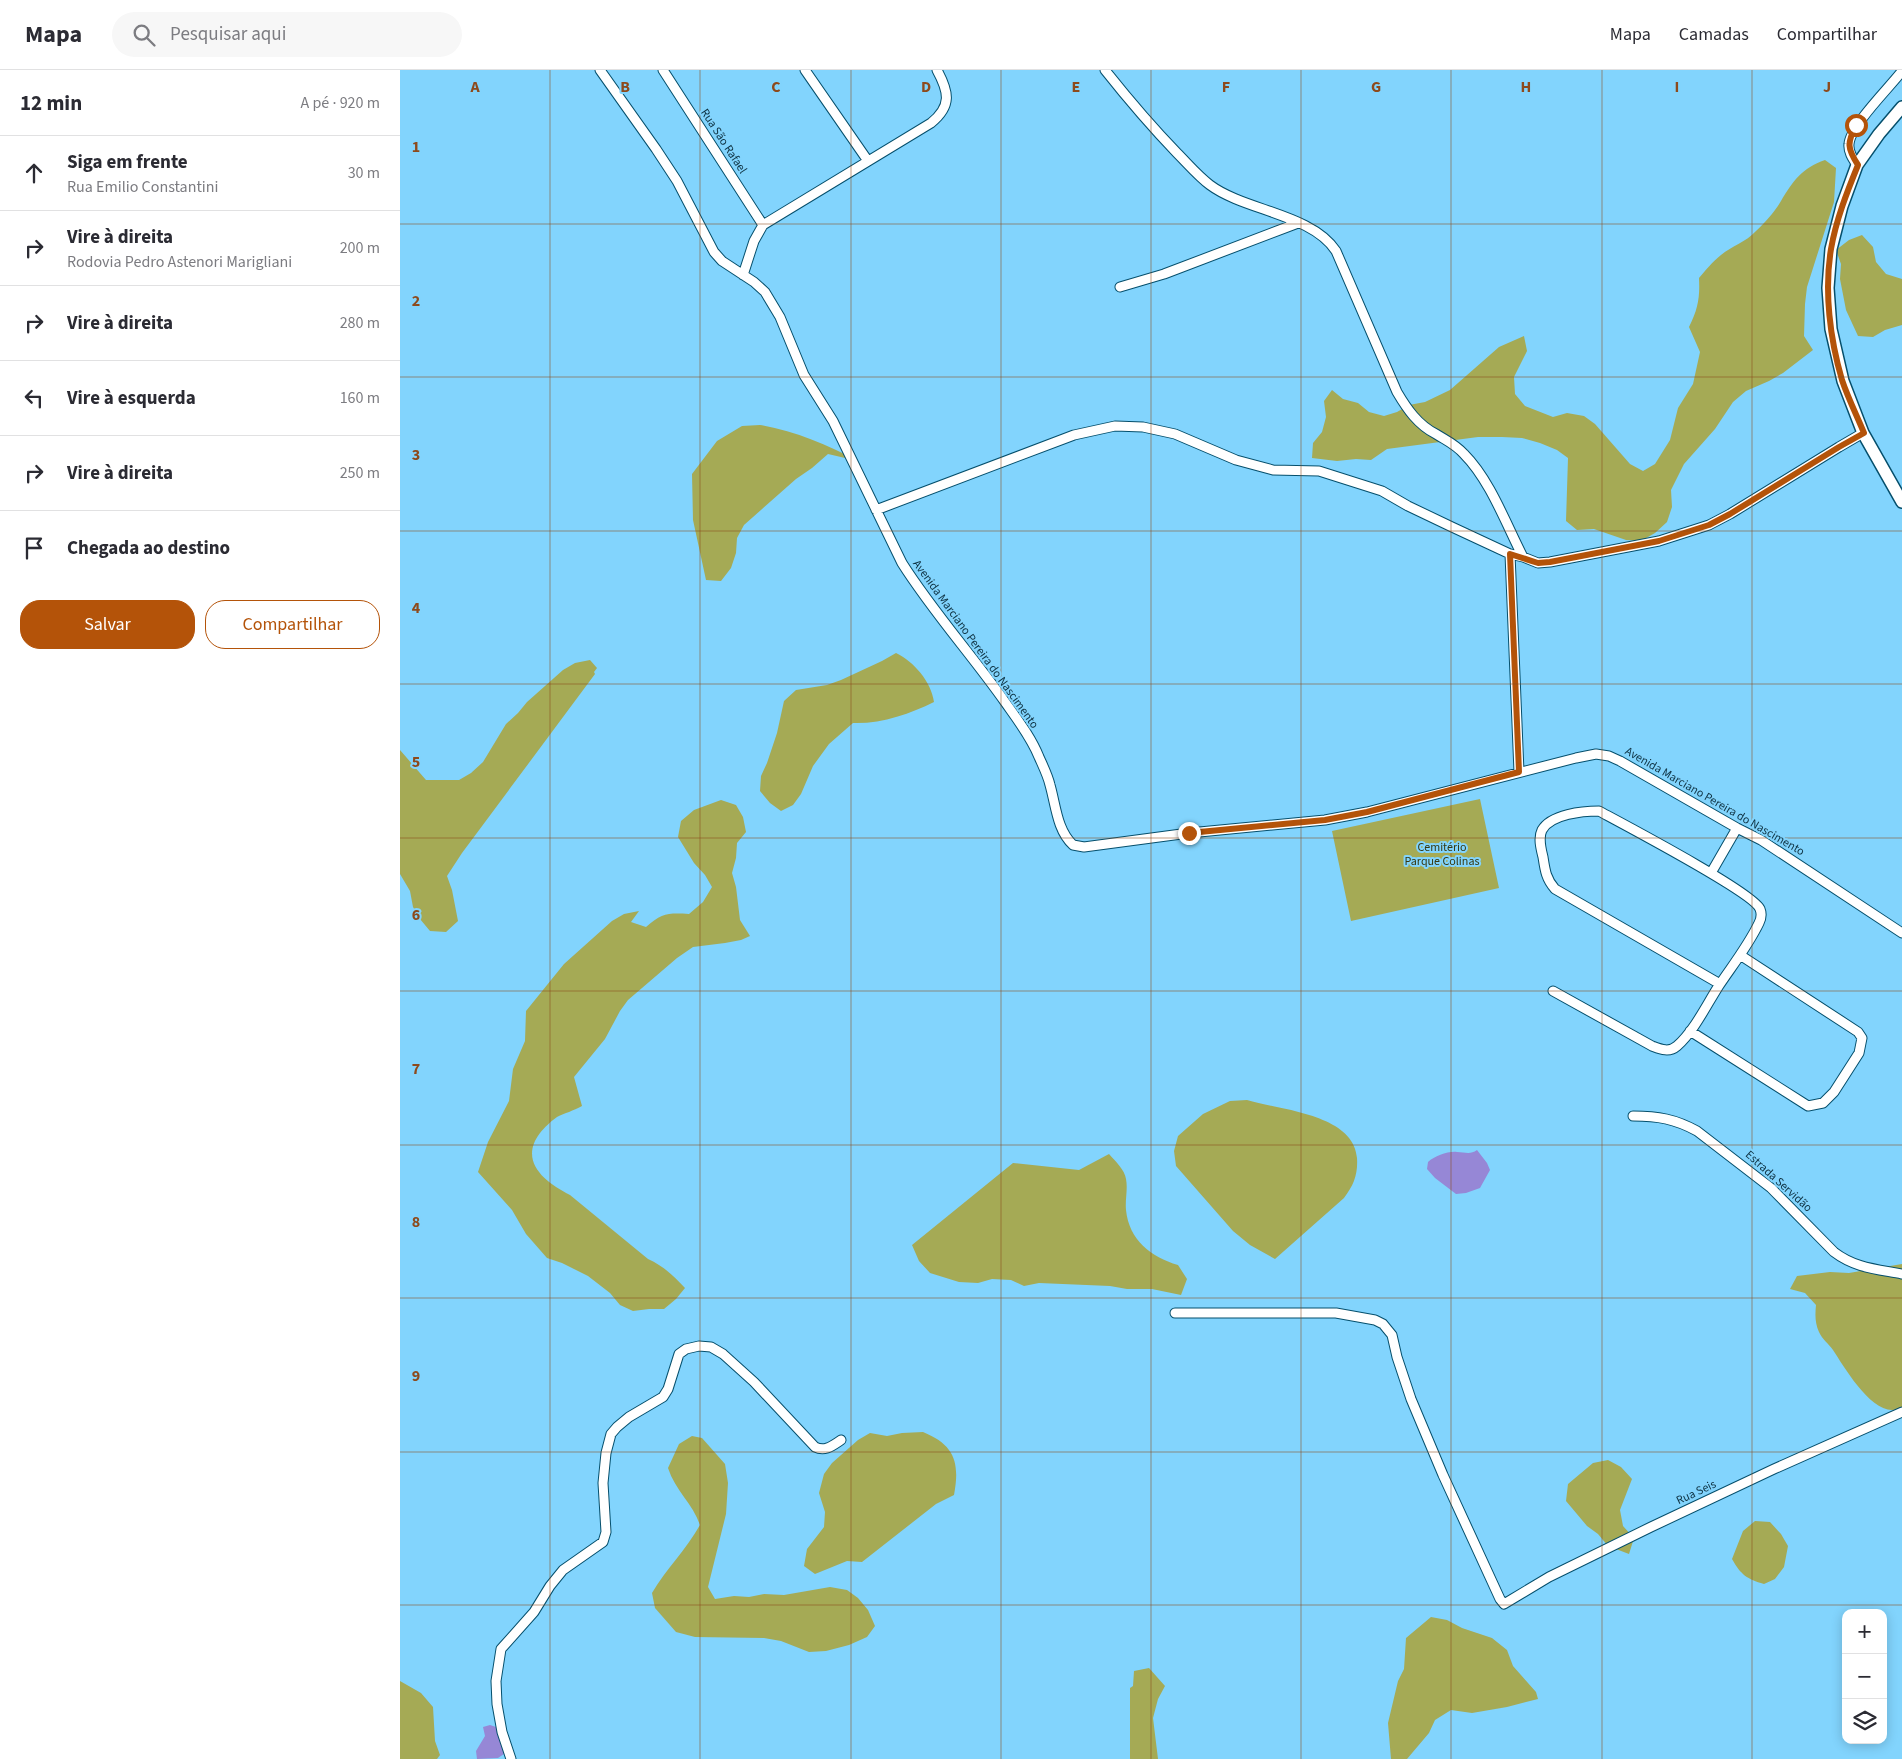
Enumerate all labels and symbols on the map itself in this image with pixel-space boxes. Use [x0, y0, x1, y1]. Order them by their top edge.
text: A [469, 76, 480, 98]
text: B [620, 76, 630, 98]
text: C [771, 76, 781, 98]
text: D [921, 76, 931, 98]
text: E [1072, 76, 1080, 98]
text: F [1222, 76, 1230, 98]
text: G [1371, 76, 1381, 98]
text: H [1521, 76, 1531, 98]
text: I [1675, 76, 1679, 98]
text: J [1823, 76, 1831, 98]
street label: Rua São Rafael [696, 105, 751, 177]
route start [1845, 114, 1868, 137]
text: 1 [412, 136, 420, 158]
text: 2 [412, 290, 420, 312]
text: 3 [412, 444, 420, 466]
street label: Avenida Marciano Pereira do Nascimento [909, 556, 1043, 732]
text: 4 [412, 597, 421, 619]
street label: Avenida Marciano Pereira do Nascimento [1622, 743, 1808, 860]
text: 5 [412, 751, 420, 773]
route end [1178, 822, 1201, 845]
park label: Cemitério Parque Colinas [1405, 839, 1479, 870]
text: 6 [412, 904, 420, 926]
text: 7 [412, 1058, 420, 1080]
street label: Estrada Servidão [1741, 1147, 1816, 1216]
text: 8 [412, 1211, 420, 1233]
text: 9 [412, 1365, 420, 1387]
street label: Rua Seis [1674, 1476, 1719, 1509]

